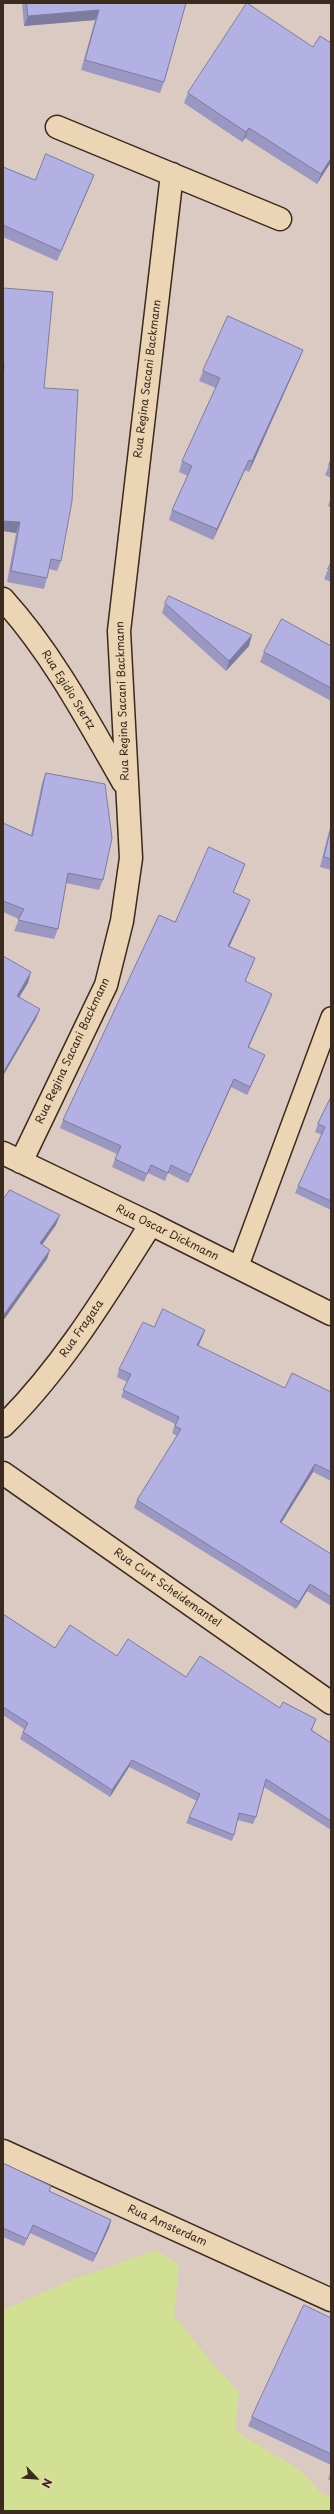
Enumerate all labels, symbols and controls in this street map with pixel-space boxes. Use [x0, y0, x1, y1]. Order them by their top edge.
street label: Rua Regina Sacani Backmann [132, 299, 164, 459]
street label: Rua Regina Sacani Backmann [114, 621, 132, 781]
street label: Rua Egidio Stertz [38, 648, 98, 732]
street label: Rua Regina Sacani Backmann [33, 976, 113, 1126]
street label: Rua Oscar Dickmann [113, 1202, 221, 1264]
street label: Rua Fragata [57, 1298, 107, 1360]
street label: Rua Curt Scheidemantel [111, 1546, 223, 1630]
street label: Rua Amsterdam [125, 2203, 209, 2249]
north arrow [16, 2458, 56, 2498]
text: N [38, 2476, 57, 2491]

